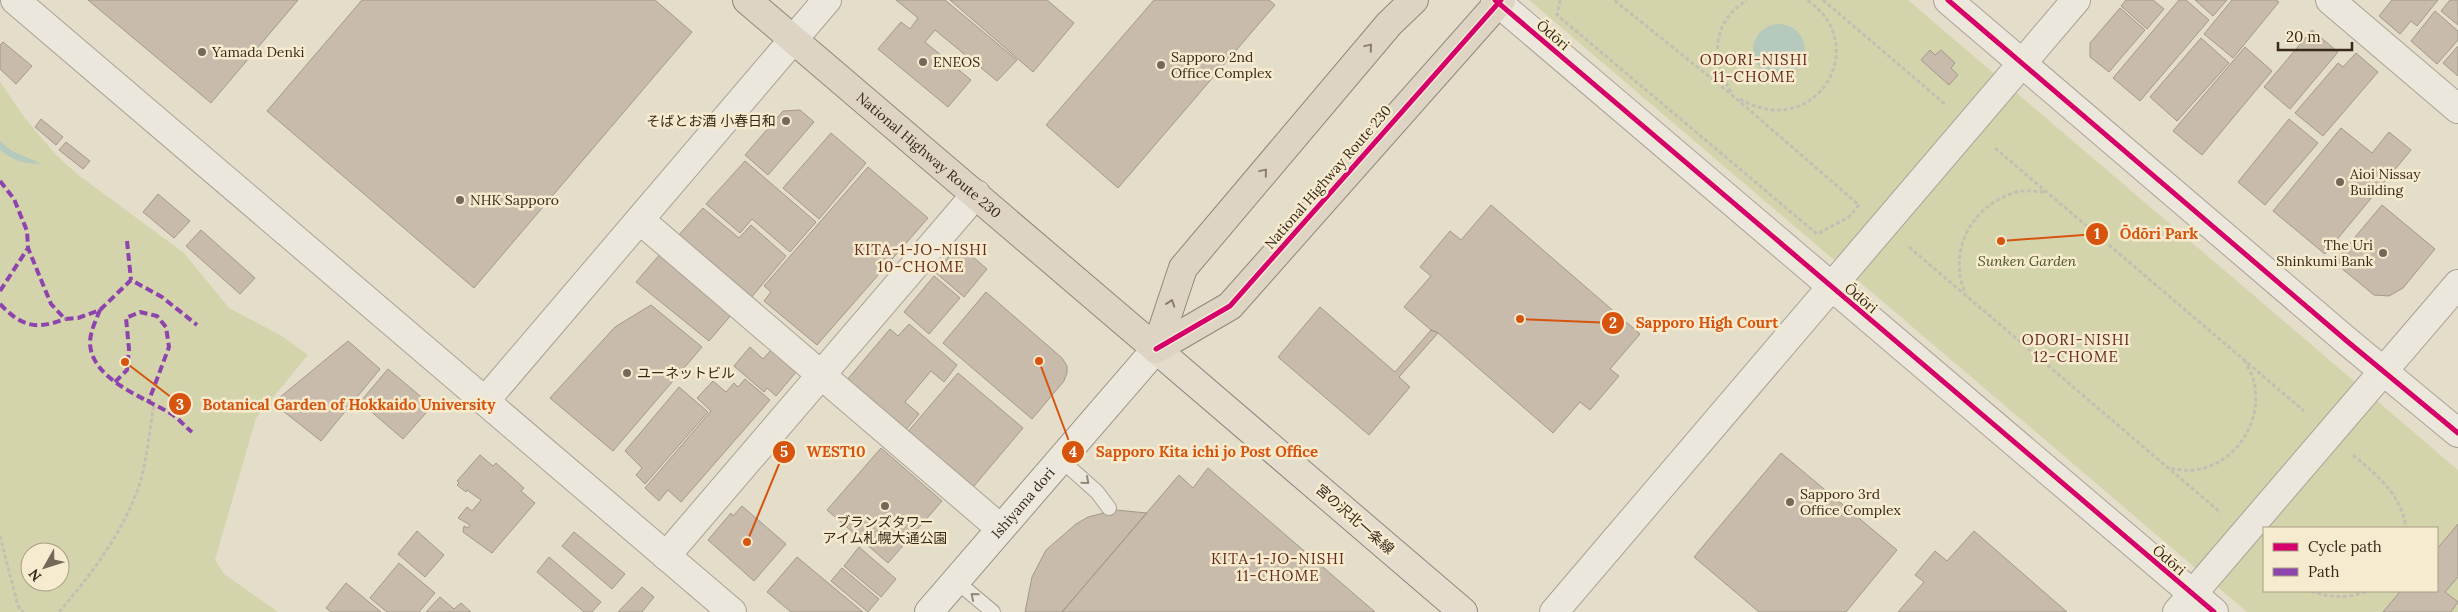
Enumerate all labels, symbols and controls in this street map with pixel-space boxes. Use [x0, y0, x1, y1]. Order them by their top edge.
street label: Ōdōri [1533, 16, 1573, 54]
scale bar [2278, 20, 2352, 52]
text: 20 m [2286, 27, 2321, 46]
place label: Yamada Denki [211, 43, 304, 61]
one-way arrow [1363, 44, 1372, 53]
marker: Yamada Denki [196, 46, 208, 58]
place label: Sapporo 2nd Office Complex [1171, 48, 1273, 82]
district label: ODORI-NISHI 11-CHOME [1700, 50, 1808, 86]
place label: ENEOS [933, 53, 980, 71]
marker: ENEOS [917, 56, 929, 68]
marker: Sapporo 2nd Office Complex [1155, 59, 1167, 71]
street label: National Highway Route 230 [853, 88, 1005, 222]
street label: National Highway Route 230 [1261, 101, 1395, 253]
place label: そばとお酒 小春日和 [646, 112, 776, 130]
marker: そばとお酒 小春日和 [780, 115, 792, 127]
place label: Aioi Nissay Building [2349, 165, 2421, 199]
one-way arrow [1259, 168, 1268, 177]
marker: Aioi Nissay Building [2334, 176, 2346, 188]
place label: NHK Sapporo [470, 191, 559, 209]
marker: NHK Sapporo [454, 194, 466, 206]
callout: Ōdōri Park [2085, 219, 2208, 249]
text: 1 [2094, 224, 2100, 243]
text: Ōdōri Park [2120, 224, 2198, 243]
place label: The Uri Shinkumi Bank [2276, 236, 2373, 270]
district label: KITA-1-JO-NISHI 10-CHOME [854, 240, 988, 276]
marker: The Uri Shinkumi Bank [2377, 247, 2389, 259]
park label: Sunken Garden [1978, 252, 2077, 270]
street label: Ōdōri [1841, 279, 1881, 317]
one-way arrow [1166, 299, 1176, 307]
callout: Sapporo High Court [1600, 308, 1788, 338]
text: 2 [1609, 313, 1617, 332]
text: Sapporo High Court [1636, 313, 1779, 332]
district label: ODORI-NISHI 12-CHOME [2022, 330, 2130, 366]
place label: ユーネットビル [637, 364, 735, 382]
marker: ユーネットビル [621, 367, 633, 379]
callout: Botanical Garden of Hokkaido University [167, 389, 505, 419]
text: 3 [176, 395, 184, 414]
text: Botanical Garden of Hokkaido University [203, 395, 496, 414]
callout: WEST10 [771, 437, 875, 467]
callout: Sapporo Kita ichi jo Post Office [1060, 437, 1328, 467]
text: 5 [780, 442, 788, 461]
text: WEST10 [807, 442, 865, 461]
text: 4 [1069, 442, 1077, 461]
text: Sapporo Kita ichi jo Post Office [1096, 442, 1318, 461]
street label: Ishiyama dori [988, 464, 1059, 542]
one-way arrow [1081, 476, 1090, 485]
street label: 宮の沢北一条線 [1312, 480, 1398, 558]
place label: Sapporo 3rd Office Complex [1800, 485, 1902, 519]
marker: Sapporo 3rd Office Complex [1784, 496, 1796, 508]
marker: ブランズタワー アイム札幌大通公園 [879, 500, 891, 512]
place label: ブランズタワー アイム札幌大通公園 [822, 513, 948, 547]
legend [2263, 527, 2438, 592]
text: Cycle path [2308, 537, 2382, 556]
street label: Ōdōri [2149, 541, 2189, 579]
north arrow [20, 542, 70, 592]
district label: KITA-1-JO-NISHI 11-CHOME [1211, 549, 1345, 585]
text: Path [2308, 562, 2339, 581]
text: N [24, 565, 45, 585]
one-way arrow [971, 593, 980, 602]

